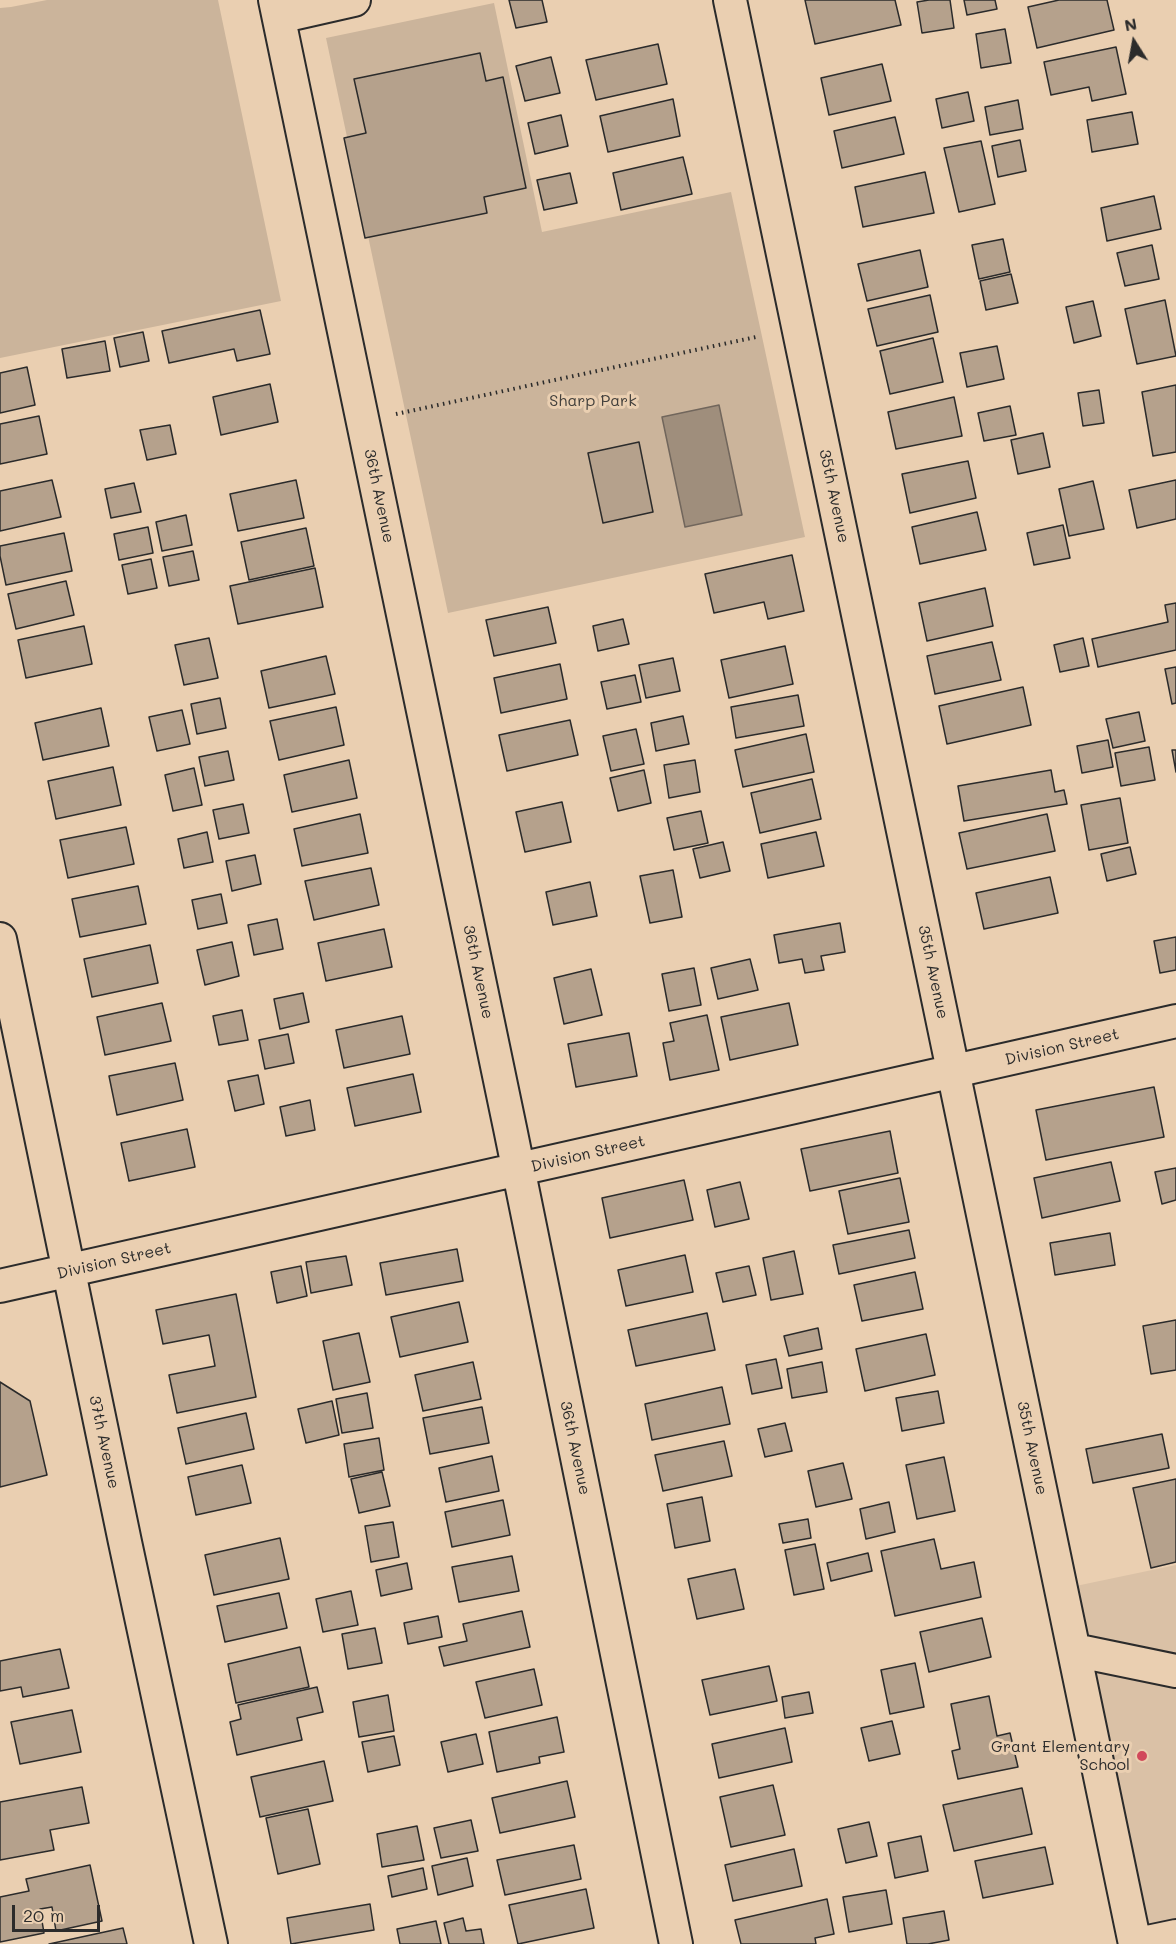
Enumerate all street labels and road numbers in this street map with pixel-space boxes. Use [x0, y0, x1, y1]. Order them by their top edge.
street label: 36th Avenue [360, 447, 398, 545]
street label: 35th Avenue [815, 447, 853, 545]
street label: 36th Avenue [459, 923, 497, 1021]
street label: 35th Avenue [914, 923, 952, 1021]
street label: Division Street [1003, 1025, 1121, 1069]
street label: Division Street [529, 1132, 647, 1176]
street label: Division Street [55, 1239, 173, 1283]
street label: 37th Avenue [85, 1394, 123, 1490]
street label: 36th Avenue [556, 1399, 594, 1497]
street label: 35th Avenue [1013, 1399, 1051, 1497]

